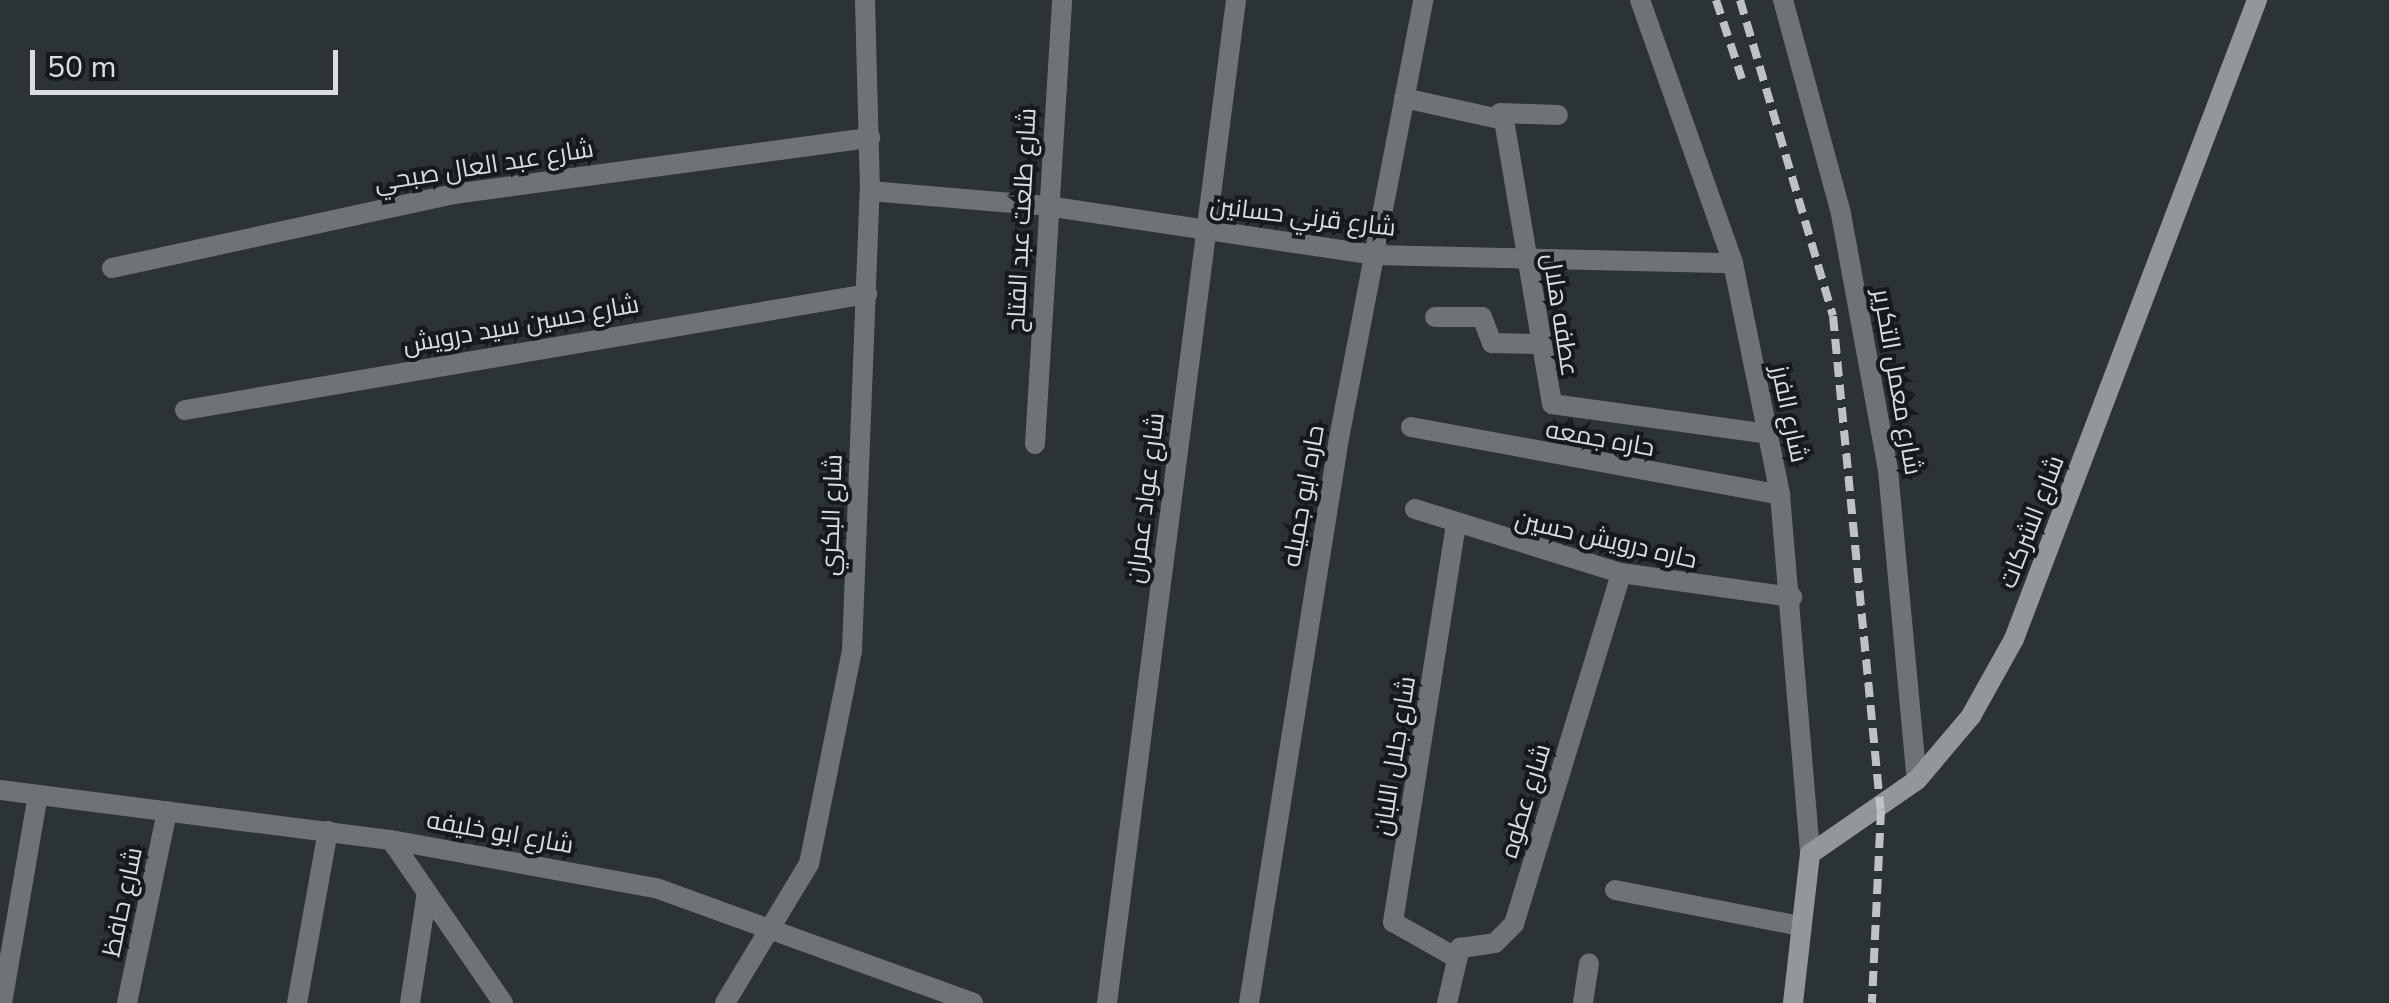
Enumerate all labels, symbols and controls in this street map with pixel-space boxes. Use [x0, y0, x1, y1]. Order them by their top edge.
scale bar [35, 30, 342, 92]
text: 50 m [47, 47, 116, 88]
street label: شارع طلعت عبد الفتاح [1001, 107, 1043, 333]
street label: شارع عبد العال صبحي [372, 134, 596, 198]
street label: شارع قرني حسانين [1208, 191, 1398, 243]
street label: عطفه هلال [1536, 252, 1584, 378]
street label: شارع معمل التكرير [1866, 287, 1928, 477]
street label: شارع حسين سيد درويش [401, 289, 641, 361]
street label: شارع الفرز [1764, 363, 1814, 465]
street label: شارع عواد عمران [1121, 411, 1171, 585]
street label: حاره جمعه [1543, 415, 1657, 463]
street label: حاره ابو جميله [1277, 423, 1331, 569]
street label: شارع الشركات [1993, 451, 2071, 593]
street label: شارع البكري [815, 453, 849, 577]
street label: حاره درويش حسين [1512, 505, 1700, 575]
street label: شارع جلال اللبان [1368, 674, 1422, 838]
street label: شارع عطوه [1494, 740, 1558, 862]
street label: شارع ابو خليفه [424, 805, 576, 861]
street label: شارع حافظ [97, 844, 149, 960]

